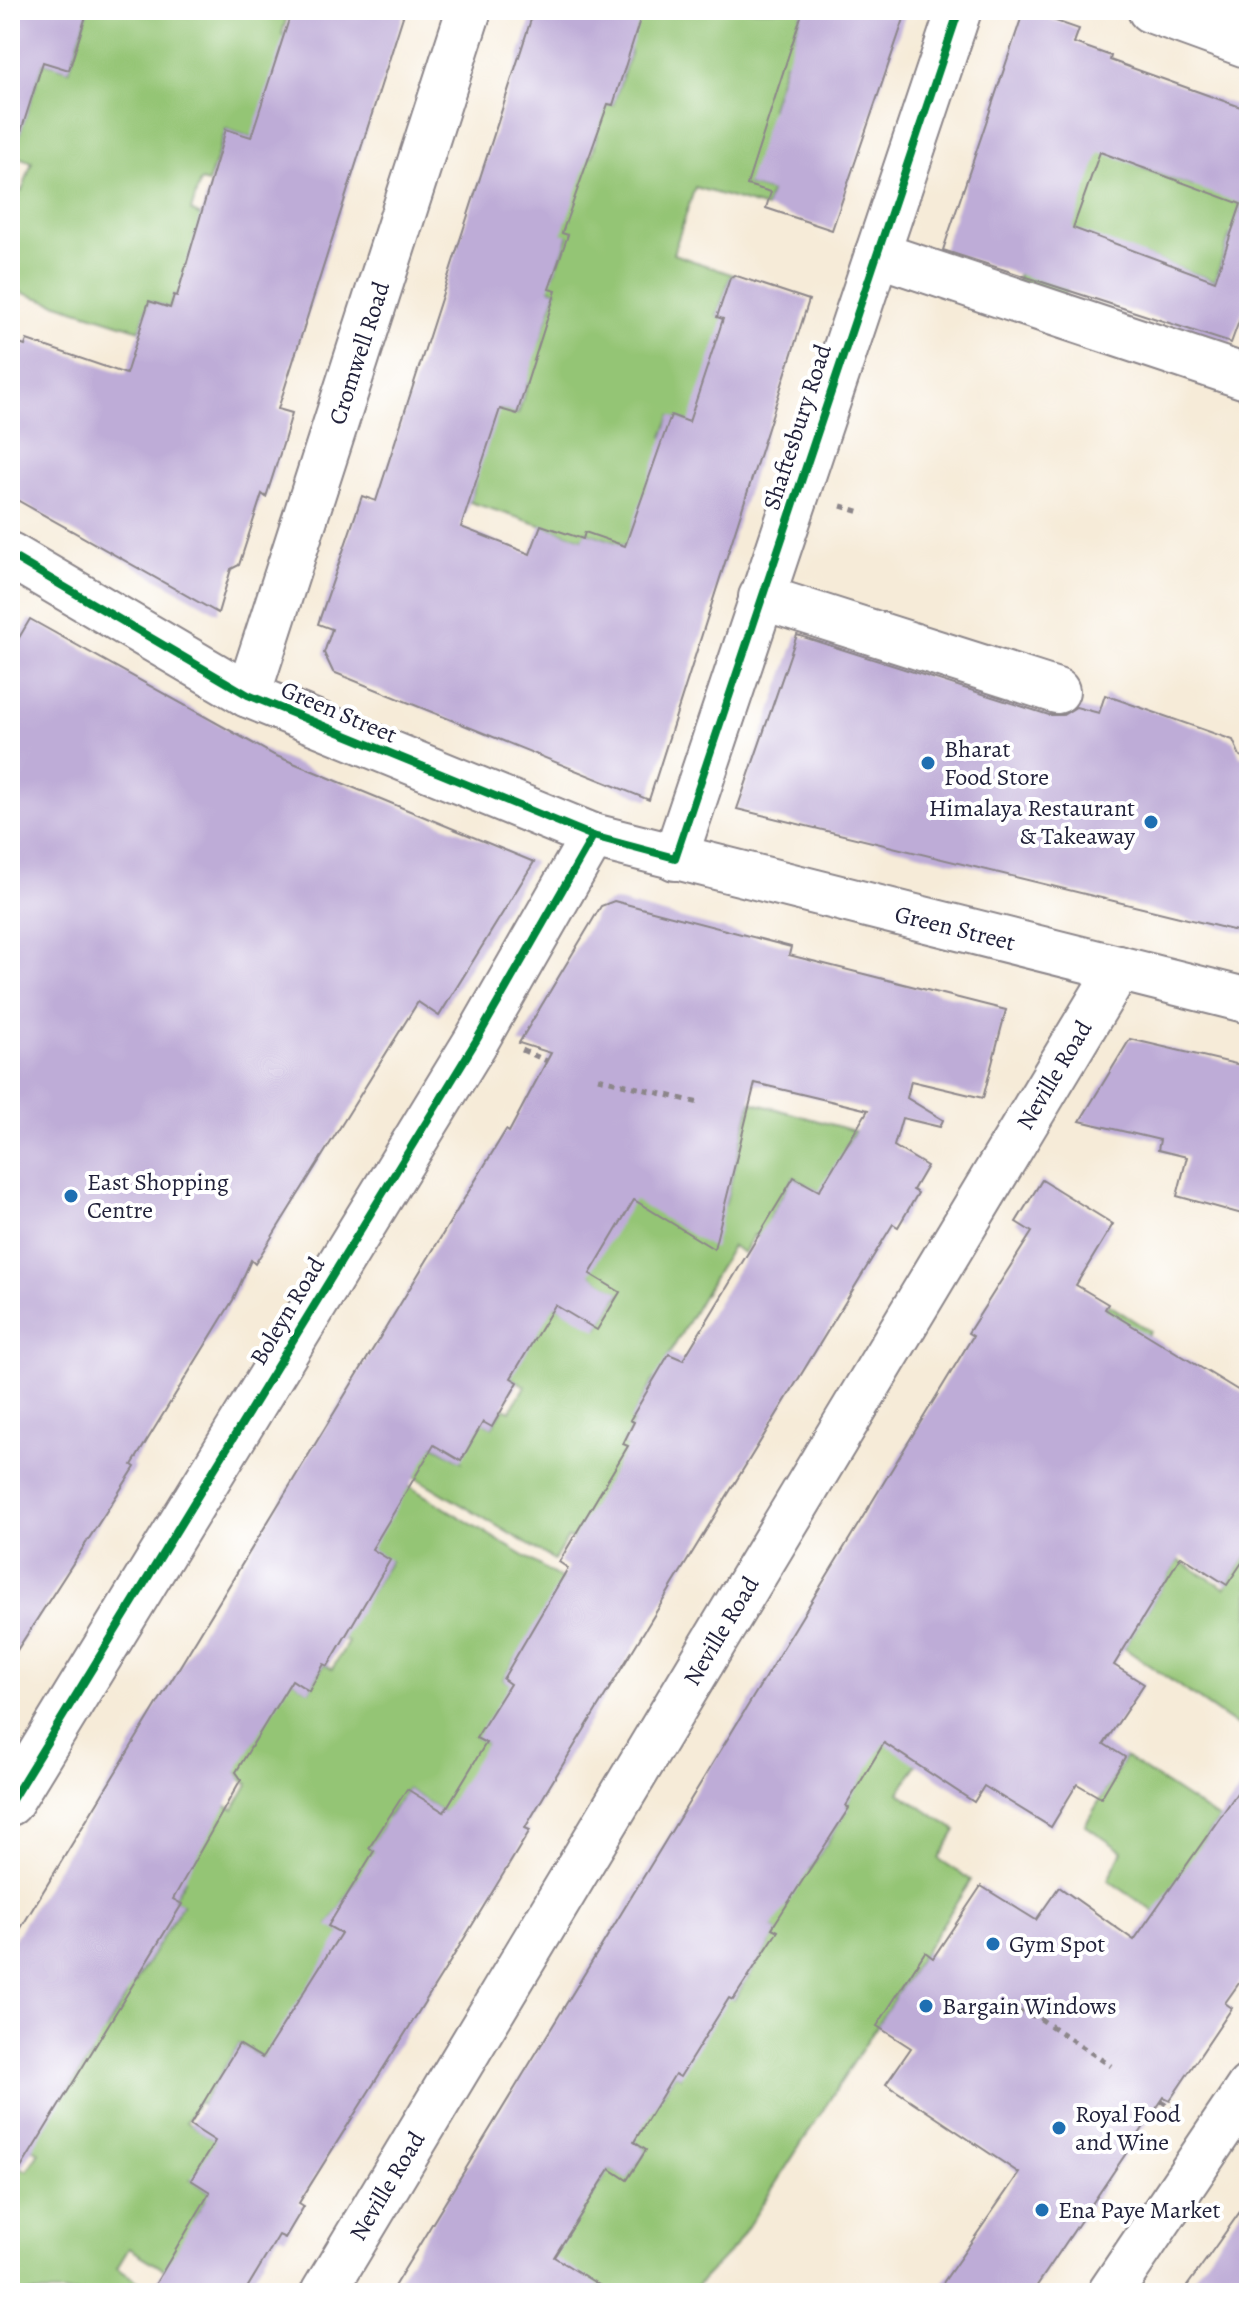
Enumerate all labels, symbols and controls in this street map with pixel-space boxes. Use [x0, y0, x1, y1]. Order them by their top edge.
street label: Cromwell Road [321, 277, 397, 429]
street label: Shaftesbury Road [755, 340, 839, 514]
street label: Green Street [276, 673, 402, 751]
place label: Bharat Food Store [944, 733, 1049, 793]
marker: Bharat Food Store [919, 754, 937, 772]
place label: Himalaya Restaurant & Takeaway [929, 792, 1135, 852]
marker: Himalaya Restaurant & Takeaway [1142, 813, 1160, 831]
street label: Green Street [892, 898, 1019, 958]
street label: Neville Road [1009, 1014, 1099, 1136]
place label: East Shopping Centre [87, 1166, 229, 1226]
marker: East Shopping Centre [62, 1187, 80, 1205]
street label: Boleyn Road [242, 1251, 332, 1371]
street label: Neville Road [676, 1570, 766, 1692]
place label: Gym Spot [1009, 1928, 1105, 1960]
marker: Gym Spot [984, 1935, 1002, 1953]
place label: Bargain Windows [942, 1990, 1117, 2022]
marker: Bargain Windows [917, 1997, 935, 2015]
place label: Royal Food and Wine [1075, 2098, 1181, 2158]
marker: Royal Food and Wine [1050, 2119, 1068, 2137]
street label: Neville Road [342, 2125, 432, 2247]
place label: Ena Paye Market [1058, 2194, 1221, 2226]
marker: Ena Paye Market [1033, 2201, 1051, 2219]

